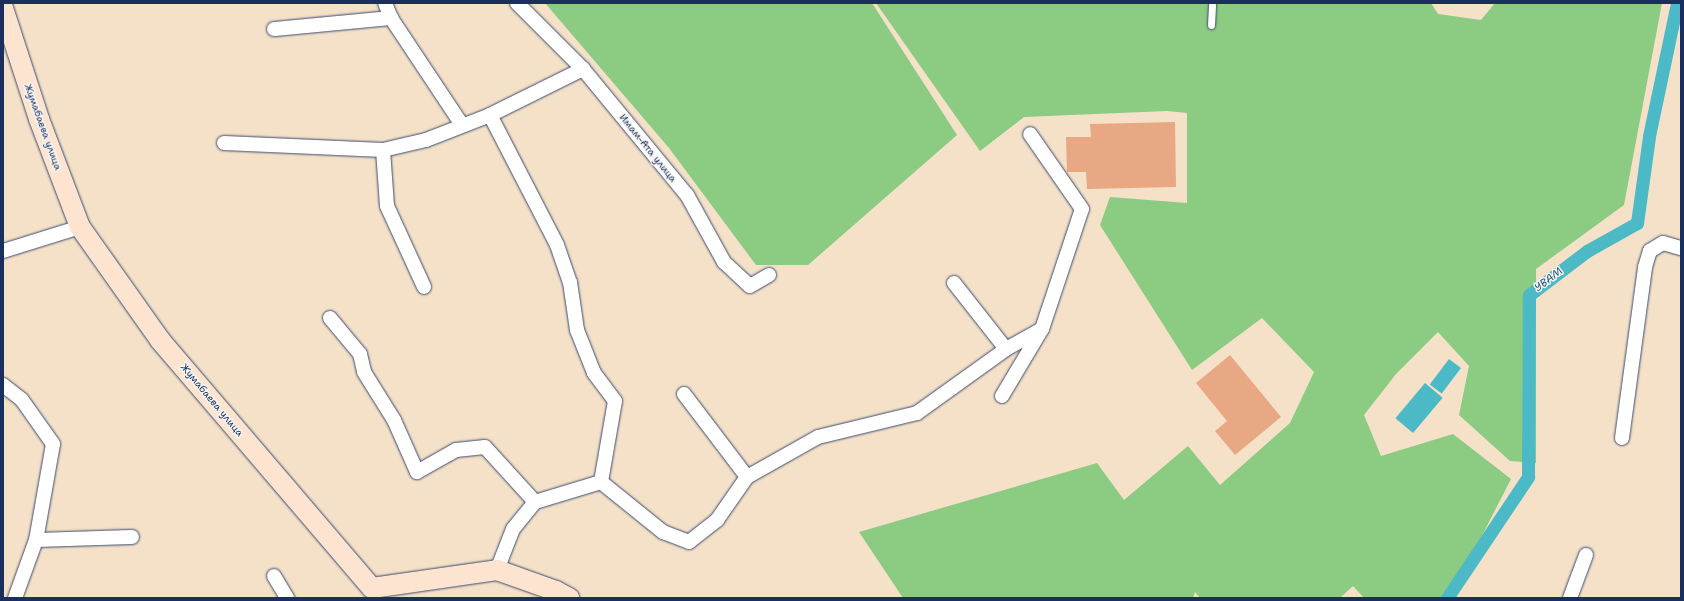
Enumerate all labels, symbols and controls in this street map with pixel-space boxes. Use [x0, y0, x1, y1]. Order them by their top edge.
street label: Жумабаева улица [22, 82, 64, 172]
street label: Имам-Ата улица [617, 111, 679, 185]
water label: УВАМ [1532, 265, 1566, 295]
street label: Жумабаева улица [178, 361, 246, 439]

